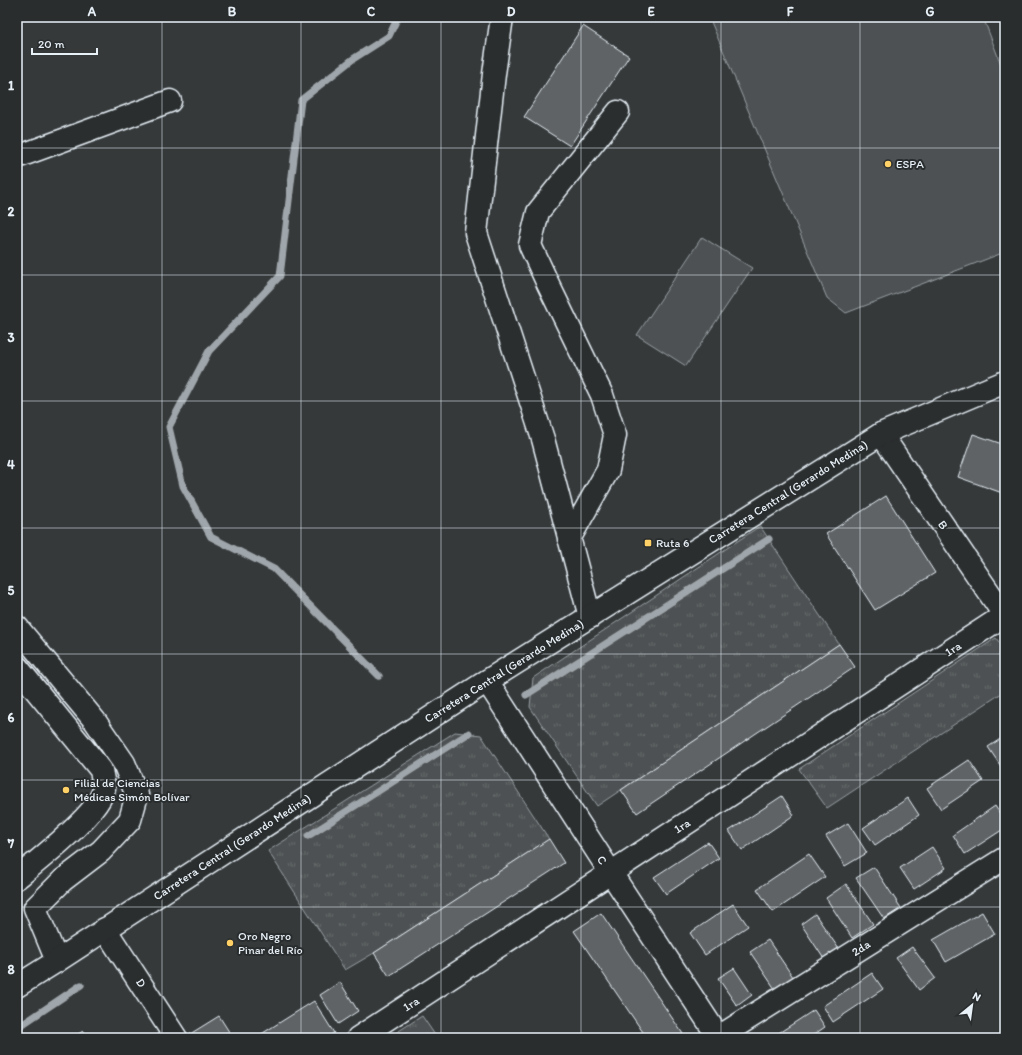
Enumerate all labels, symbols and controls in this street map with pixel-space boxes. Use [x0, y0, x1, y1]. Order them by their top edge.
text: A [87, 4, 97, 19]
text: B [228, 4, 237, 19]
text: C [367, 4, 376, 19]
text: D [507, 4, 516, 19]
text: E [647, 4, 655, 19]
text: F [787, 4, 794, 19]
text: G [926, 4, 935, 19]
scale bar [32, 30, 97, 56]
text: 20 m [38, 37, 65, 51]
text: 1 [8, 78, 14, 93]
place label: ESPA [896, 157, 924, 171]
marker: ESPA [883, 159, 893, 169]
text: 2 [8, 204, 15, 219]
text: 3 [7, 330, 15, 345]
street label: Carretera Central (Gerardo Medina) [706, 437, 870, 547]
text: 4 [7, 457, 15, 472]
street label: B [935, 518, 951, 532]
place label: Ruta 6 [656, 536, 689, 550]
marker: Ruta 6 [643, 538, 653, 548]
text: 5 [8, 583, 15, 598]
street label: Carretera Central (Gerardo Medina) [422, 616, 586, 726]
street label: 1ra [942, 638, 964, 659]
text: 6 [8, 710, 15, 725]
place label: Filial de Ciencias Médicas Simón Bolívar [74, 776, 190, 804]
marker: Filial de Ciencias Médicas Simón Bolívar [61, 785, 71, 795]
street label: Carretera Central (Gerardo Medina) [151, 791, 313, 903]
street label: 1ra [671, 815, 693, 836]
text: 7 [7, 836, 15, 851]
street label: C [594, 853, 610, 867]
place label: Oro Negro Pinar del Río [238, 929, 303, 957]
street label: 2da [849, 937, 873, 959]
marker: Oro Negro Pinar del Río [225, 938, 235, 948]
text: 8 [7, 962, 15, 977]
street label: D [133, 976, 149, 990]
north arrow [952, 985, 992, 1025]
text: N [970, 989, 983, 1004]
street label: 1ra [400, 993, 422, 1014]

